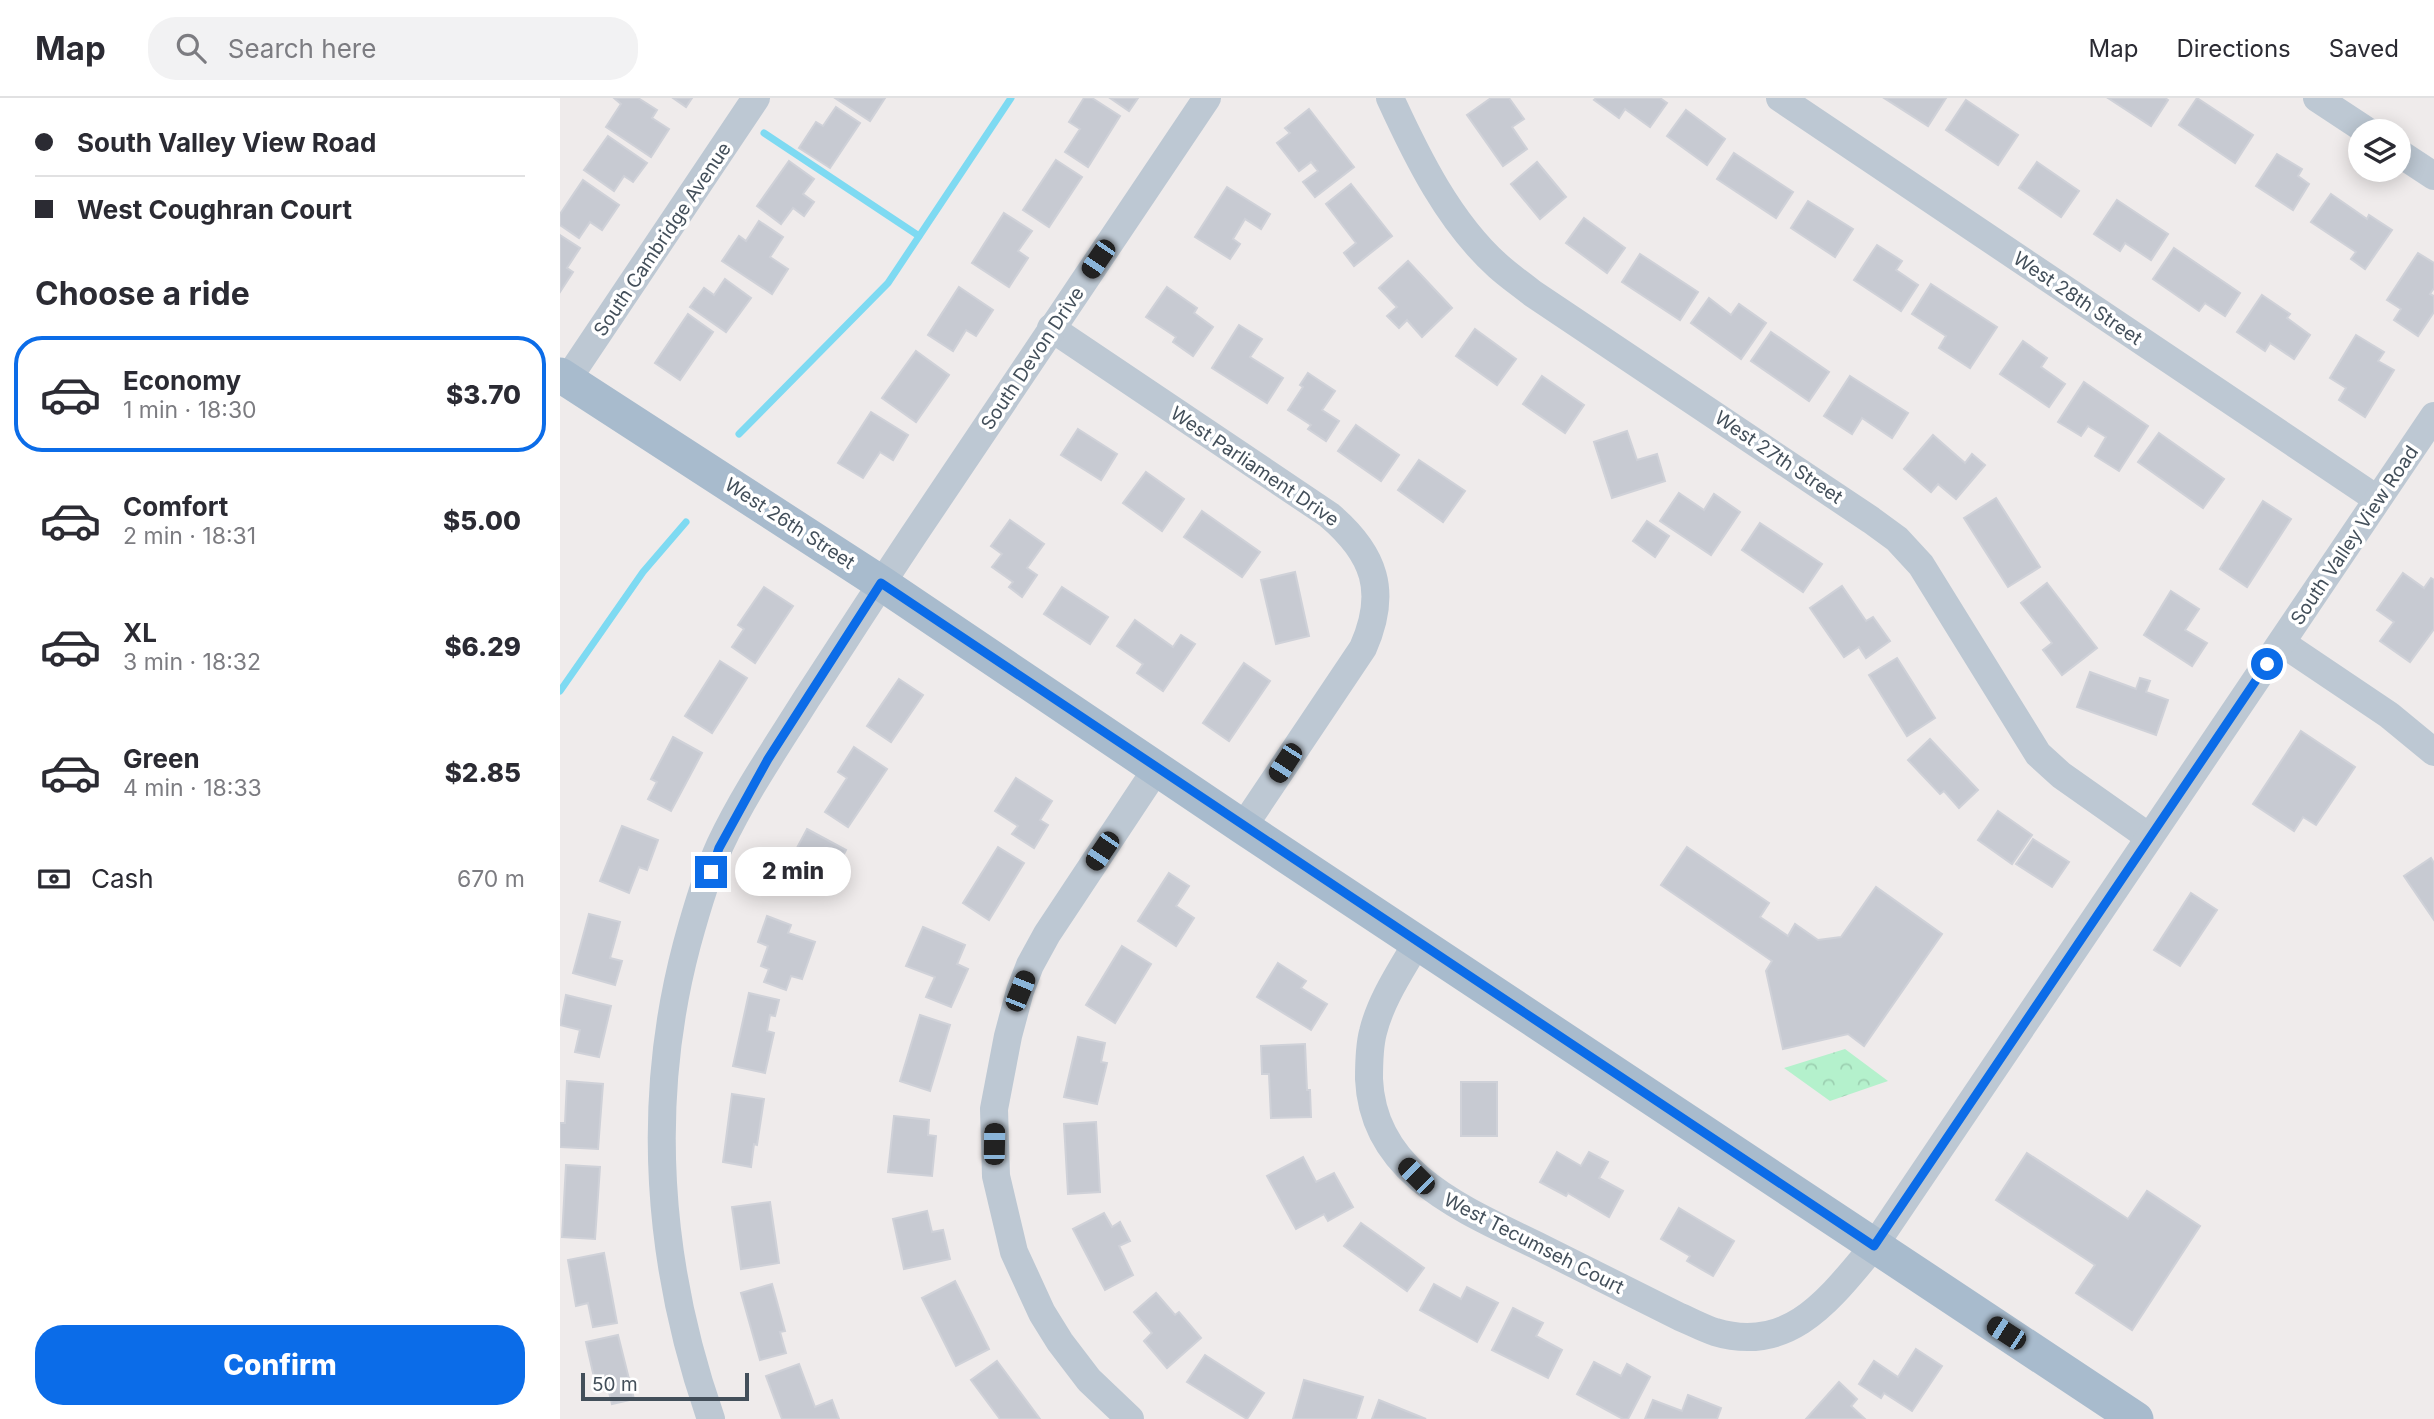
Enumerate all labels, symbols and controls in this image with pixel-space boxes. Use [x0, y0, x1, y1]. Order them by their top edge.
search box [148, 17, 638, 80]
text: Map [35, 28, 106, 68]
icon: search [172, 29, 210, 67]
text: Search here [228, 33, 376, 64]
text: Map [2089, 34, 2138, 63]
text: Directions [2176, 34, 2291, 63]
text: Saved [2329, 34, 2399, 63]
map controls [2348, 119, 2411, 182]
button: layers [2348, 119, 2411, 182]
text: South Valley View Road [77, 127, 376, 158]
street label: South Cambridge Avenue [589, 138, 736, 341]
text: West Coughran Court [77, 194, 352, 225]
car [1078, 236, 1119, 282]
street label: West 28th Street [2009, 247, 2146, 350]
text: Choose a ride [35, 274, 250, 313]
street label: South Devon Drive [976, 282, 1089, 434]
icon: car [39, 363, 102, 426]
text: Economy [123, 365, 241, 396]
text: $3.70 [446, 379, 521, 410]
text: 1 min · 18:30 [123, 396, 257, 424]
street label: West Parliament Drive [1166, 401, 1343, 531]
street label: West 27th Street [1710, 406, 1847, 509]
street label: South Valley View Road [2286, 441, 2423, 629]
street label: West 26th Street [720, 473, 859, 574]
icon: car [39, 489, 102, 552]
text: Comfort [123, 491, 228, 522]
text: $5.00 [443, 505, 521, 536]
text: 2 min · 18:31 [123, 522, 256, 550]
icon: car [39, 615, 102, 678]
text: XL [123, 617, 157, 648]
text: $6.29 [444, 631, 521, 662]
text: 3 min · 18:32 [123, 648, 261, 676]
route start [2251, 648, 2283, 680]
car [1265, 740, 1306, 786]
icon: car [39, 741, 102, 804]
text: Green [123, 743, 200, 774]
text: $2.85 [445, 757, 521, 788]
text: 4 min · 18:33 [123, 774, 262, 802]
car [1082, 828, 1123, 874]
callout: 2 min [736, 848, 851, 896]
route end [695, 856, 727, 888]
text: 2 min [762, 857, 824, 885]
icon: cash [35, 860, 73, 898]
text: Cash [91, 863, 154, 894]
text: 670 m [457, 865, 525, 893]
car [1003, 968, 1038, 1014]
car [984, 1123, 1005, 1165]
car [1394, 1154, 1439, 1198]
street label: West Tecumseh Court [1440, 1188, 1628, 1299]
car [1983, 1313, 2030, 1353]
button: Confirm [35, 1325, 525, 1405]
scale bar [581, 1370, 749, 1402]
text: 50 m [592, 1373, 638, 1396]

